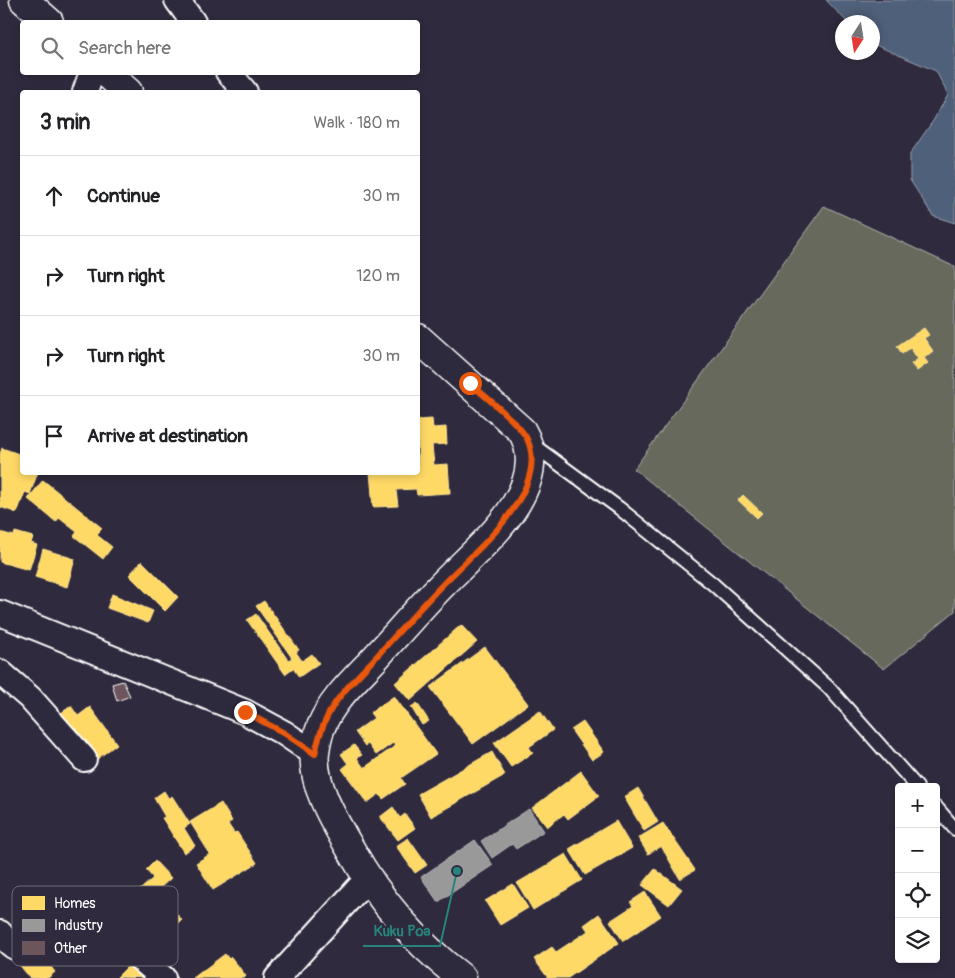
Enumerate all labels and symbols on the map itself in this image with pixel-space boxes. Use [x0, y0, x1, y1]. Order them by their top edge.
north arrow [835, 15, 880, 60]
route start [459, 372, 482, 395]
route end [234, 701, 257, 724]
legend [12, 886, 178, 966]
text: Homes [54, 895, 96, 912]
callout: Kuku Poa [363, 916, 440, 946]
text: Industry [54, 917, 103, 934]
text: Kuku Poa [374, 922, 430, 941]
text: Other [54, 940, 87, 957]

